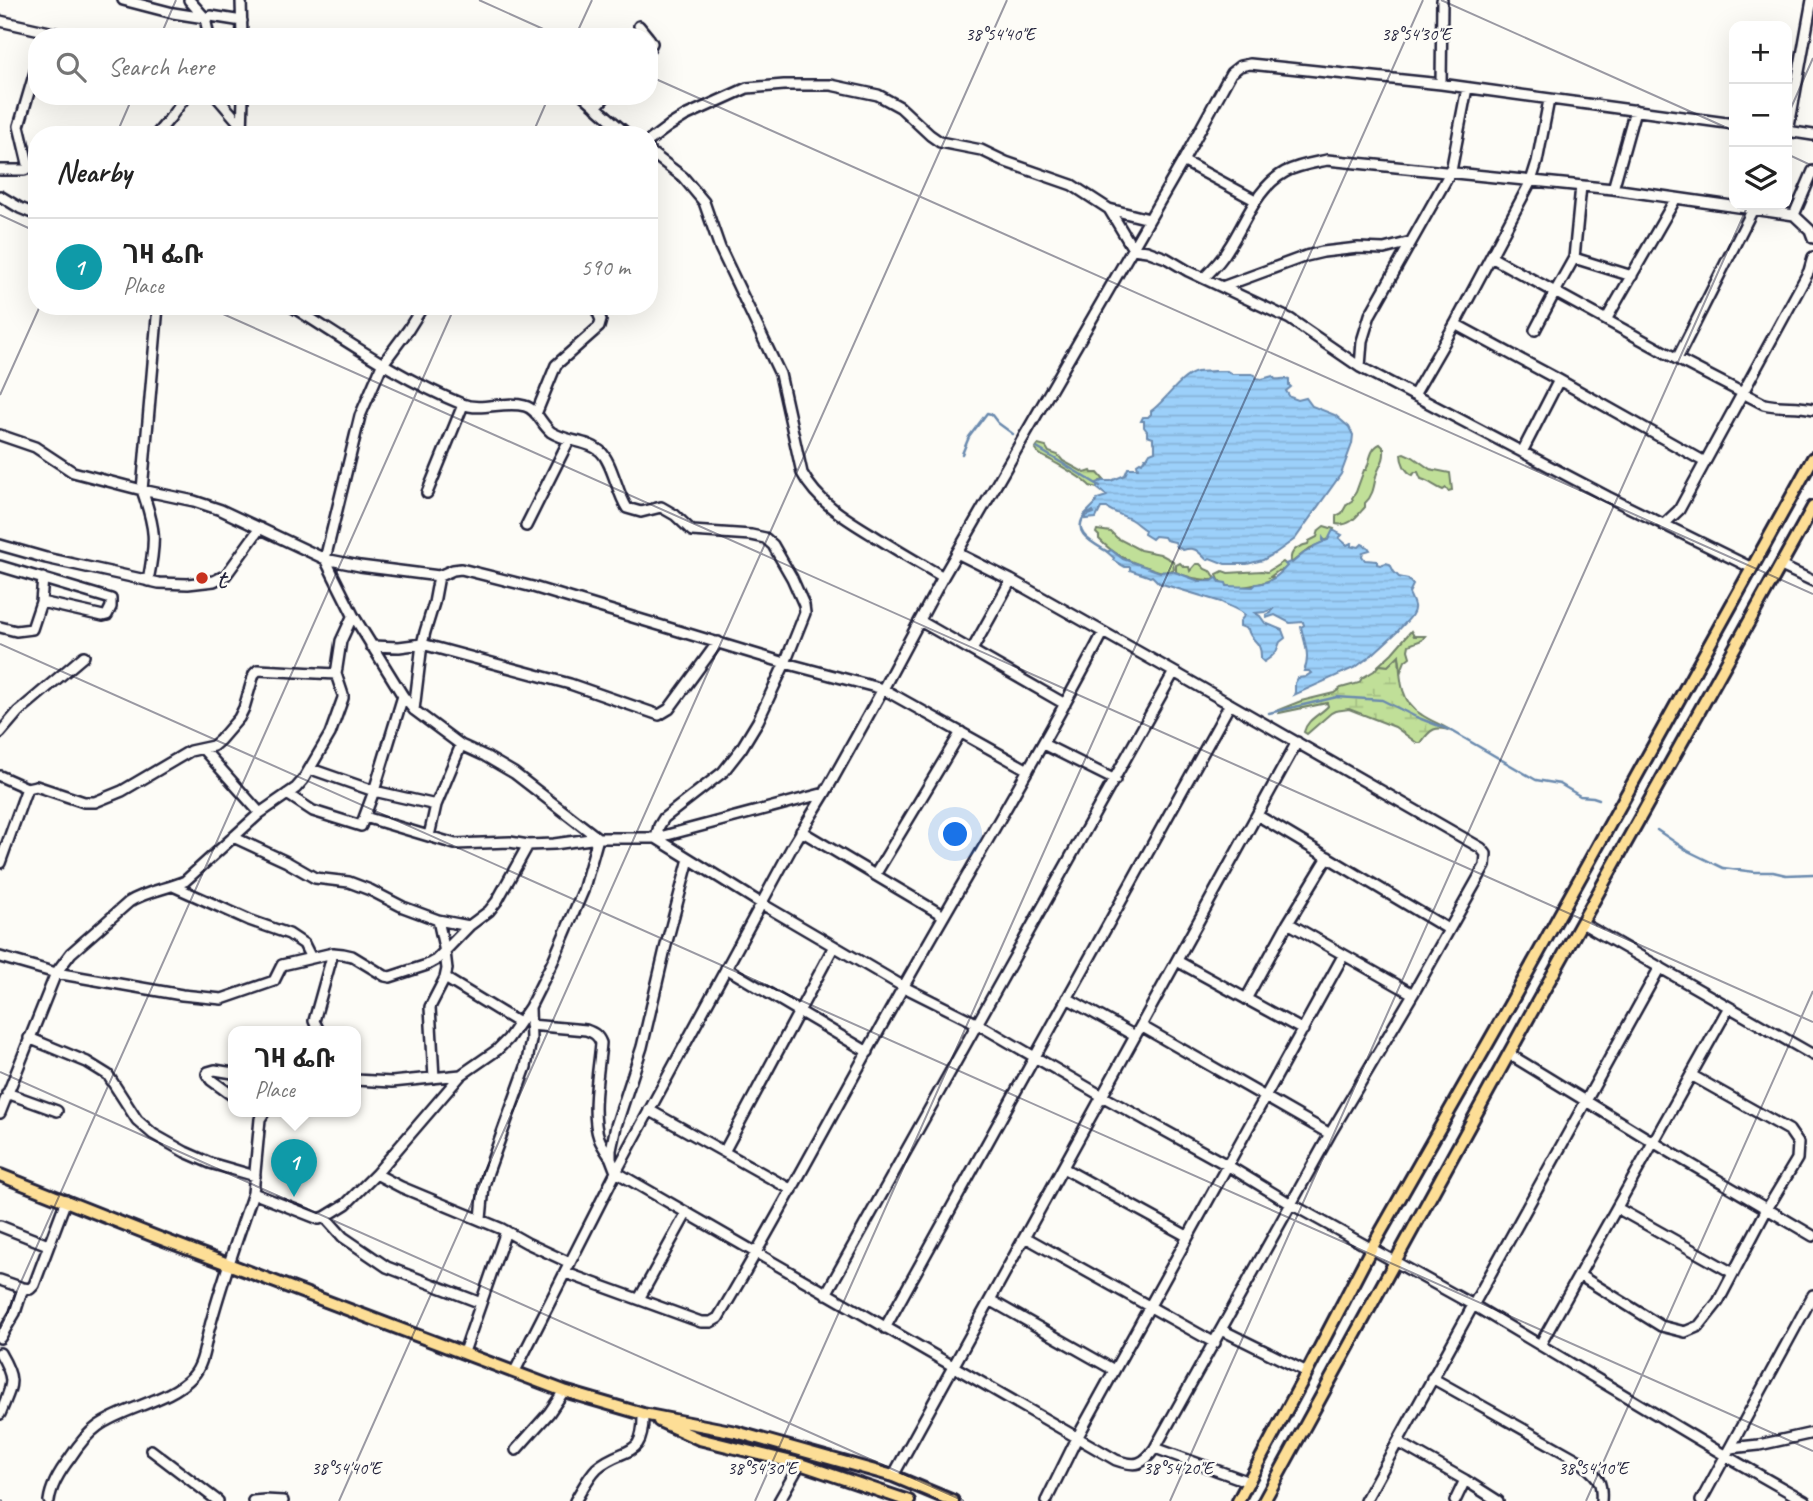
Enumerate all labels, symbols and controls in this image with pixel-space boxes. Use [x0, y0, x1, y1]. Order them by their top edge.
map controls [1729, 21, 1792, 210]
button: + [1729, 21, 1792, 84]
text: 38°54'40"E [965, 23, 1037, 45]
text: 38°54'30"E [1381, 23, 1453, 45]
search box [28, 28, 658, 105]
icon: search [52, 48, 90, 86]
text: Search here [108, 50, 214, 83]
button: − [1729, 84, 1792, 147]
button: layers [1729, 147, 1792, 210]
text: Nearby [56, 153, 132, 191]
text: ገዛ ፌቡ [123, 238, 203, 271]
text: 1 [74, 253, 84, 282]
text: 590 m [581, 253, 630, 282]
text: Place [123, 271, 163, 300]
place label: t [216, 559, 229, 597]
marker: t [194, 570, 210, 586]
your location [938, 817, 972, 851]
popup [228, 1026, 361, 1117]
text: ገዛ ፌቡ [254, 1042, 335, 1075]
text: Place [254, 1075, 295, 1104]
pin: 1 [271, 1139, 317, 1197]
text: 38°54'40"E [311, 1457, 383, 1479]
text: 38°54'30"E [727, 1457, 799, 1479]
text: 38°54'20"E [1143, 1457, 1215, 1479]
text: 38°54'10"E [1558, 1457, 1630, 1479]

